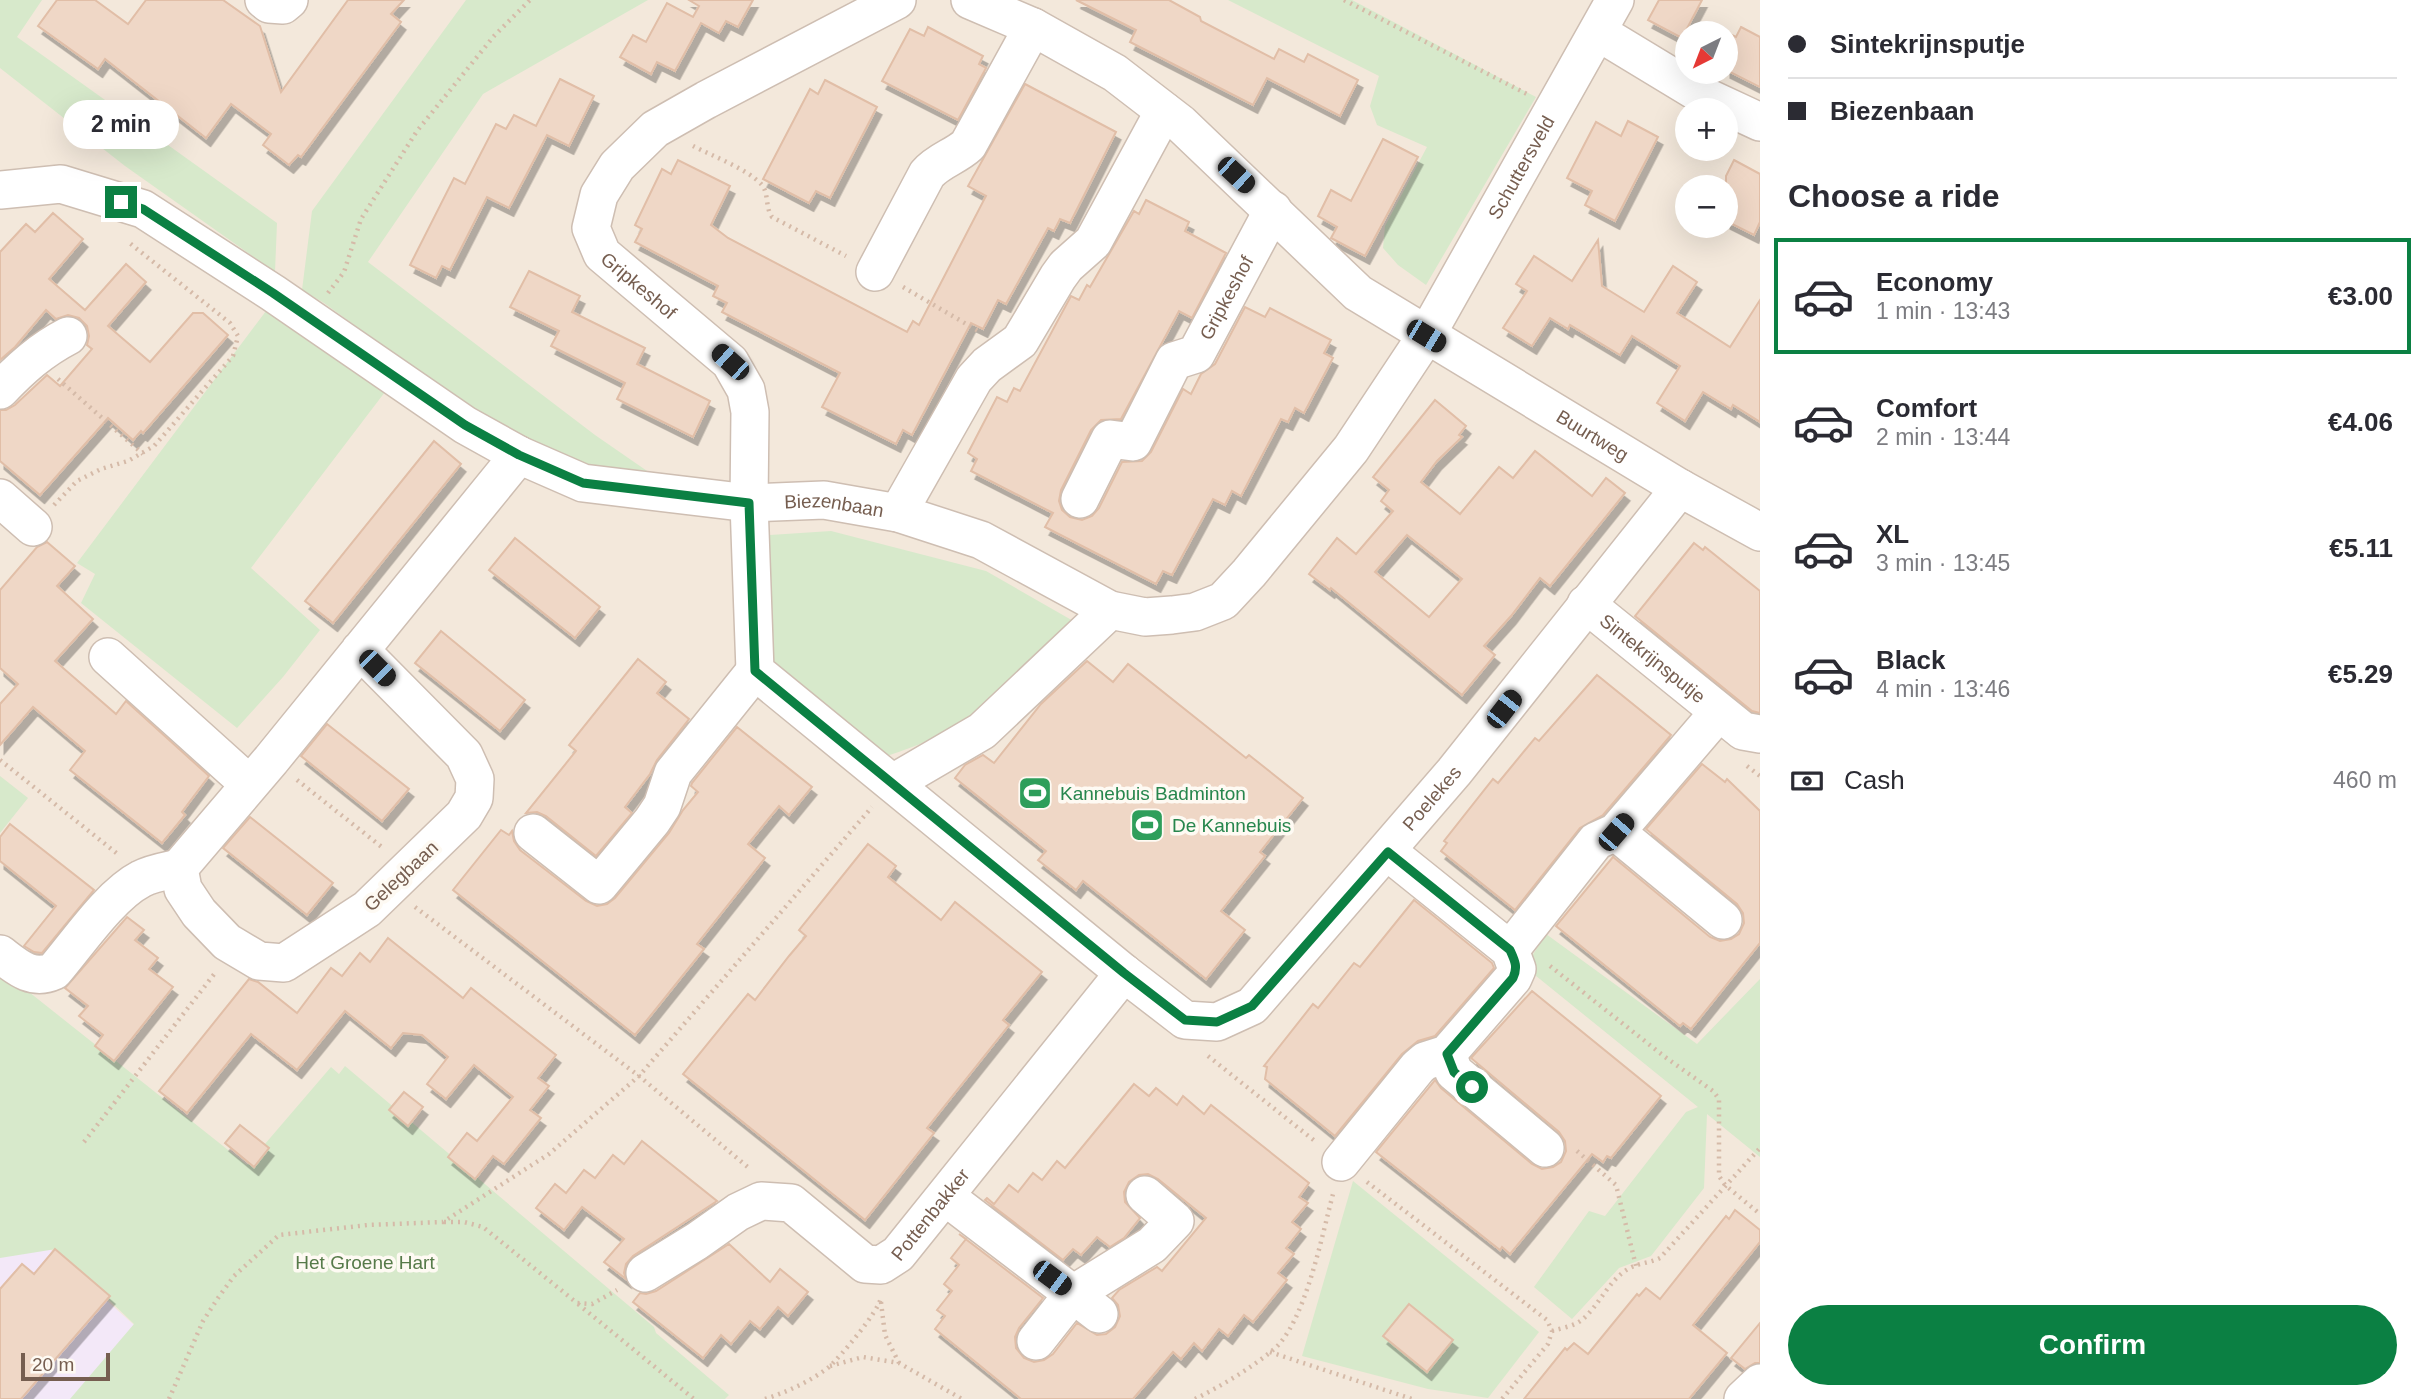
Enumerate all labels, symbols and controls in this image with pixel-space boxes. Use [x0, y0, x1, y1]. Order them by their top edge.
north arrow [1675, 21, 1738, 84]
map controls [1675, 21, 1738, 238]
text: Sintekrijnsputje [1830, 29, 2025, 59]
text: Biezenbaan [1830, 96, 1975, 126]
button: + [1675, 98, 1738, 161]
callout: 2 min [63, 100, 179, 150]
text: 2 min [91, 111, 151, 137]
street label: Schuttersveld [1484, 112, 1558, 223]
car [1214, 153, 1259, 197]
button: − [1675, 175, 1738, 238]
text: Choose a ride [1788, 178, 2000, 214]
route end [105, 186, 137, 218]
street label: Gripkeshof [597, 248, 681, 323]
street label: Gripkeshof [1195, 252, 1257, 343]
icon: car [1792, 265, 1855, 328]
text: Economy [1876, 267, 1993, 297]
text: €3.00 [2328, 281, 2393, 311]
text: 1 min · 13:43 [1876, 298, 2010, 324]
car [1403, 316, 1450, 356]
car [708, 340, 753, 384]
icon: car [1792, 391, 1855, 454]
text: Comfort [1876, 393, 1977, 423]
street label: Buurtweg [1553, 405, 1632, 465]
text: €4.06 [2328, 407, 2393, 437]
text: 2 min · 13:44 [1876, 424, 2010, 450]
street label: Biezenbaan [784, 489, 885, 521]
icon: car [1792, 517, 1855, 580]
text: XL [1876, 519, 1909, 549]
text: €5.11 [2329, 533, 2393, 563]
text: 3 min · 13:45 [1876, 550, 2010, 576]
street label: Sintekrijnsputje [1596, 609, 1710, 707]
icon: car [1792, 643, 1855, 706]
text: Black [1876, 645, 1945, 675]
car [355, 646, 400, 690]
text: €5.29 [2328, 659, 2393, 689]
text: 4 min · 13:46 [1876, 676, 2010, 702]
car [1483, 686, 1526, 732]
street label: Poelekes [1398, 762, 1465, 834]
icon: cash [1788, 762, 1826, 800]
text: Cash [1844, 765, 1905, 795]
text: 460 m [2333, 767, 2397, 793]
sports icon: Kannebuis Badminton [1016, 774, 1054, 812]
place label: Kannebuis Badminton [1060, 783, 1246, 804]
sports icon: De Kannebuis [1128, 806, 1166, 844]
car [1595, 809, 1638, 855]
place label: De Kannebuis [1172, 815, 1291, 836]
street label: Gelegbaan [360, 837, 442, 915]
route start [1456, 1071, 1488, 1103]
street label: Pottenbakker [887, 1164, 974, 1265]
park label: Het Groene Hart [295, 1252, 435, 1273]
car [1029, 1257, 1076, 1299]
button: Confirm [1788, 1305, 2397, 1385]
scale bar [21, 1350, 110, 1382]
text: 20 m [32, 1354, 74, 1375]

